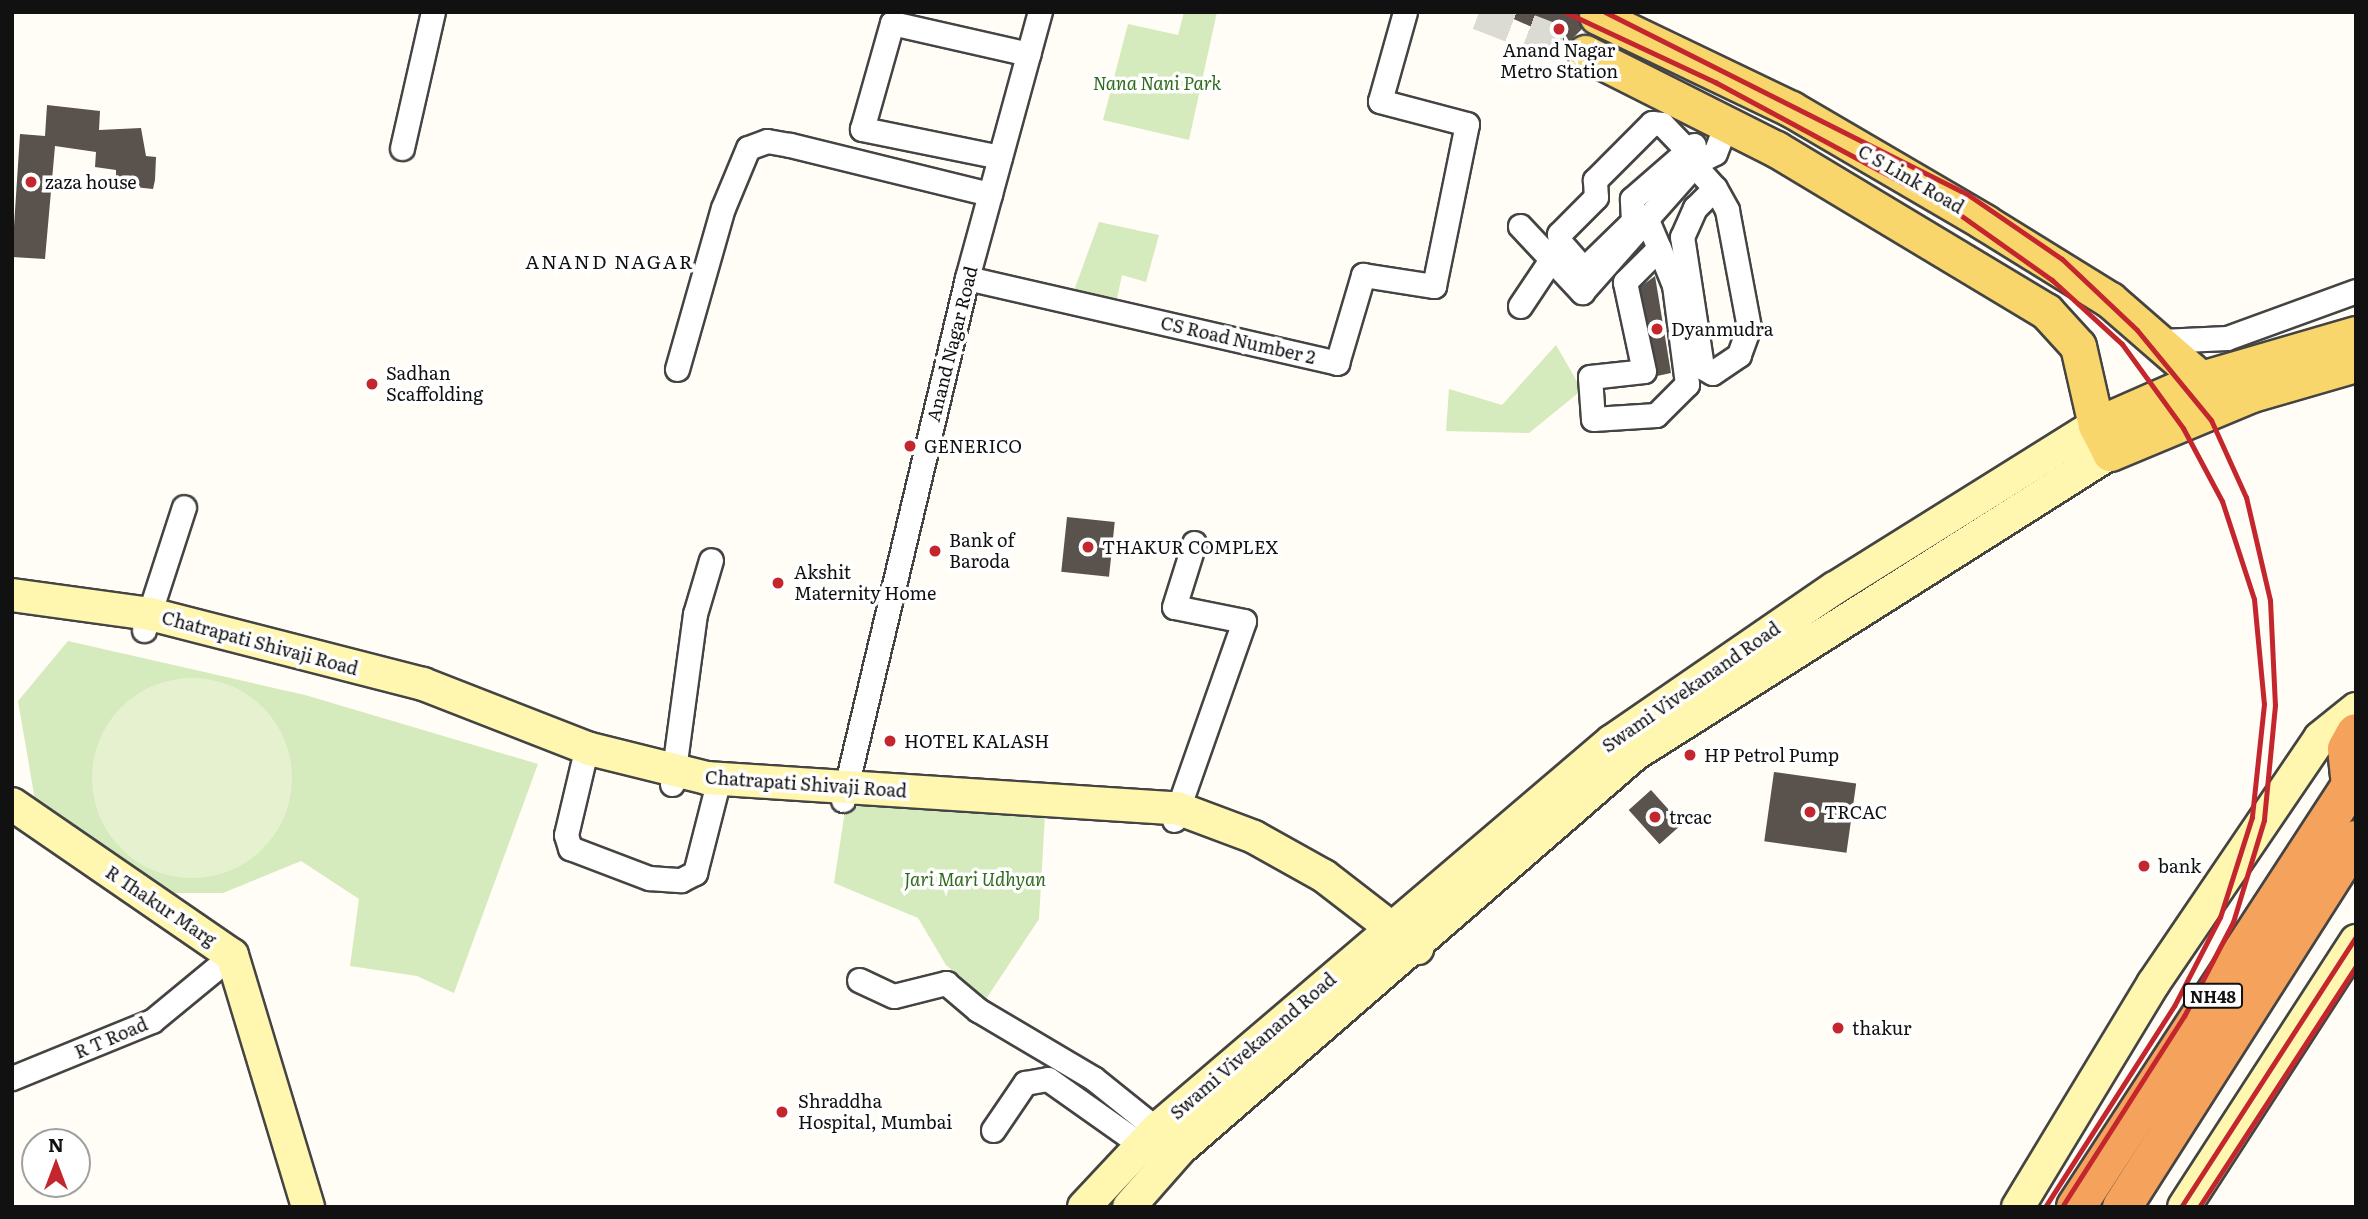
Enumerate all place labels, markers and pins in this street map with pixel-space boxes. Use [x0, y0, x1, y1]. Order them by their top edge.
marker: Anand Nagar Metro Station [1551, 21, 1567, 37]
place label: Anand Nagar Metro Station [1500, 40, 1618, 82]
place label: zaza house [45, 171, 137, 193]
marker: zaza house [23, 174, 39, 190]
place label: Dyanmudra [1671, 318, 1774, 340]
marker: Dyanmudra [1649, 321, 1665, 337]
place label: Sadhan Scaffolding [386, 363, 483, 406]
marker: Sadhan Scaffolding [364, 376, 380, 392]
place label: GENERICO [924, 435, 1022, 457]
marker: GENERICO [902, 438, 918, 454]
place label: Bank of Baroda [949, 530, 1014, 572]
place label: THAKUR COMPLEX [1102, 536, 1278, 558]
marker: THAKUR COMPLEX [1080, 539, 1096, 555]
marker: Bank of Baroda [927, 543, 943, 559]
place label: Akshit Maternity Home [794, 562, 936, 604]
marker: Akshit Maternity Home [768, 573, 788, 593]
place label: HOTEL KALASH [904, 730, 1049, 752]
marker: HOTEL KALASH [882, 733, 898, 749]
place label: HP Petrol Pump [1704, 744, 1839, 766]
marker: HP Petrol Pump [1682, 747, 1698, 763]
place label: TRCAC [1824, 801, 1887, 823]
marker: TRCAC [1802, 804, 1818, 820]
place label: trcac [1669, 806, 1712, 828]
marker: trcac [1647, 809, 1663, 825]
place label: bank [2158, 855, 2201, 877]
marker: bank [2136, 858, 2152, 874]
place label: thakur [1852, 1017, 1912, 1039]
marker: thakur [1830, 1020, 1846, 1036]
place label: Shraddha Hospital, Mumbai [798, 1091, 952, 1134]
marker: Shraddha Hospital, Mumbai [772, 1102, 792, 1122]

